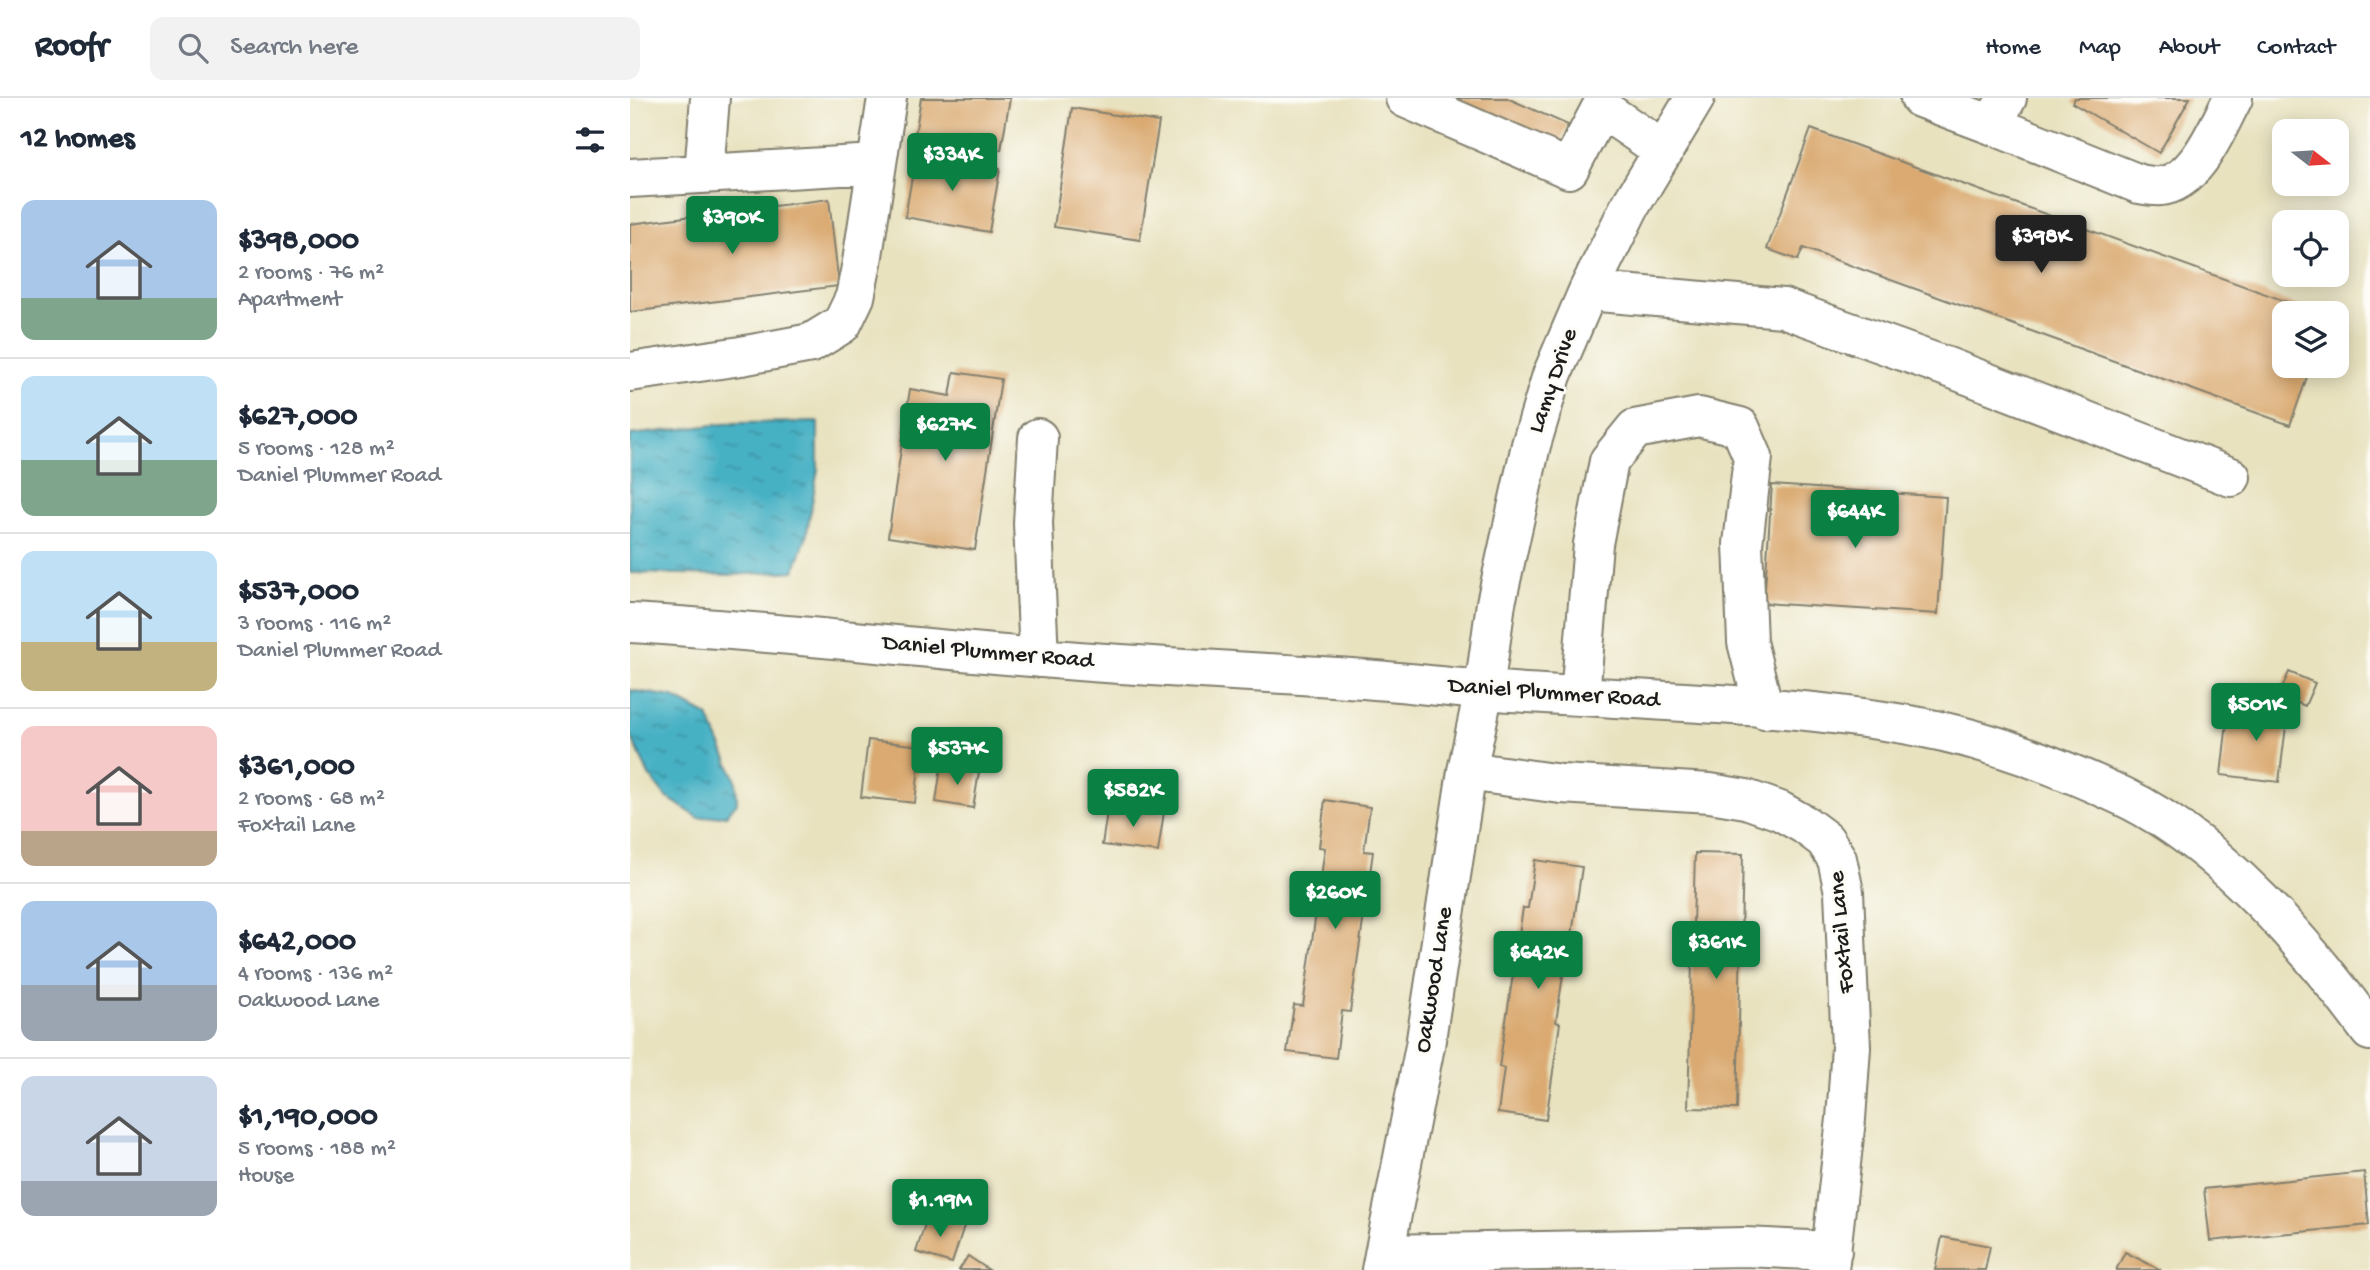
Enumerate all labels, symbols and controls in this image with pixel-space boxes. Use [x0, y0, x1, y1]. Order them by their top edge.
search box [150, 17, 640, 80]
text: Roofr [35, 29, 108, 67]
icon: search [174, 29, 212, 67]
text: Search here [230, 33, 358, 64]
text: Home [1985, 34, 2041, 63]
text: Map [2079, 34, 2121, 63]
text: About [2159, 34, 2219, 63]
text: Contact [2257, 34, 2335, 63]
north arrow [2272, 119, 2348, 196]
map controls [2272, 119, 2349, 378]
icon: filters [571, 121, 609, 159]
text: 12 homes [21, 123, 134, 158]
pin: $334K [903, 134, 1001, 193]
text: $334K [923, 142, 981, 169]
pin: $390K [683, 197, 781, 256]
text: $390K [702, 205, 762, 232]
button: locate [2272, 210, 2349, 287]
pin: $398K [1992, 216, 2090, 275]
text: $398K [2011, 224, 2071, 251]
text: $398,000 [238, 225, 359, 260]
icon: home [77, 228, 161, 312]
text: 2 rooms · 76 m² [238, 260, 384, 287]
text: Apartment [238, 287, 342, 314]
button: layers [2272, 301, 2349, 378]
street label: Lamy Drive [1523, 324, 1586, 437]
text: $627,000 [238, 401, 358, 436]
icon: home [77, 404, 161, 488]
pin: $627K [896, 404, 994, 463]
text: $627K [916, 412, 974, 439]
text: 5 rooms · 128 m² [238, 436, 395, 463]
text: Daniel Plummer Road [238, 463, 441, 490]
pin: $644K [1806, 490, 1904, 550]
text: $644K [1827, 499, 1883, 526]
text: $537,000 [238, 576, 359, 611]
icon: home [77, 579, 161, 663]
text: 3 rooms · 116 m² [238, 611, 391, 638]
street label: Daniel Plummer Road [879, 629, 1097, 677]
text: Daniel Plummer Road [238, 638, 441, 665]
street label: Daniel Plummer Road [1445, 672, 1663, 716]
pin: $501K [2207, 684, 2305, 743]
text: $501K [2227, 692, 2285, 719]
pin: $537K [908, 728, 1006, 787]
text: $537K [928, 736, 987, 763]
text: $361,000 [238, 751, 355, 786]
icon: home [77, 754, 161, 838]
pin: $582K [1084, 770, 1182, 829]
text: $582K [1104, 778, 1162, 805]
text: 2 rooms · 68 m² [238, 786, 385, 813]
text: Foxtail Lane [238, 813, 355, 840]
street label: Foxtail Lane [1823, 869, 1863, 995]
pin: $260K [1286, 872, 1384, 931]
text: $260K [1306, 880, 1365, 907]
street label: Oakwood Lane [1409, 904, 1461, 1055]
pin: $361K [1667, 922, 1765, 981]
text: $642,000 [238, 926, 356, 961]
icon: home [77, 929, 161, 1013]
text: $361K [1688, 930, 1744, 957]
pin: $642K [1489, 932, 1587, 991]
text: $642K [1510, 940, 1566, 967]
text: 4 rooms · 136 m² [238, 961, 393, 988]
text: Oakwood Lane [238, 988, 379, 1015]
text: $1,190,000 [238, 1101, 378, 1136]
icon: home [77, 1104, 161, 1188]
text: 5 rooms · 188 m² [238, 1136, 396, 1163]
text: House [238, 1163, 294, 1190]
pin: $1.19M [883, 1180, 997, 1239]
text: $1.19M [908, 1188, 972, 1215]

